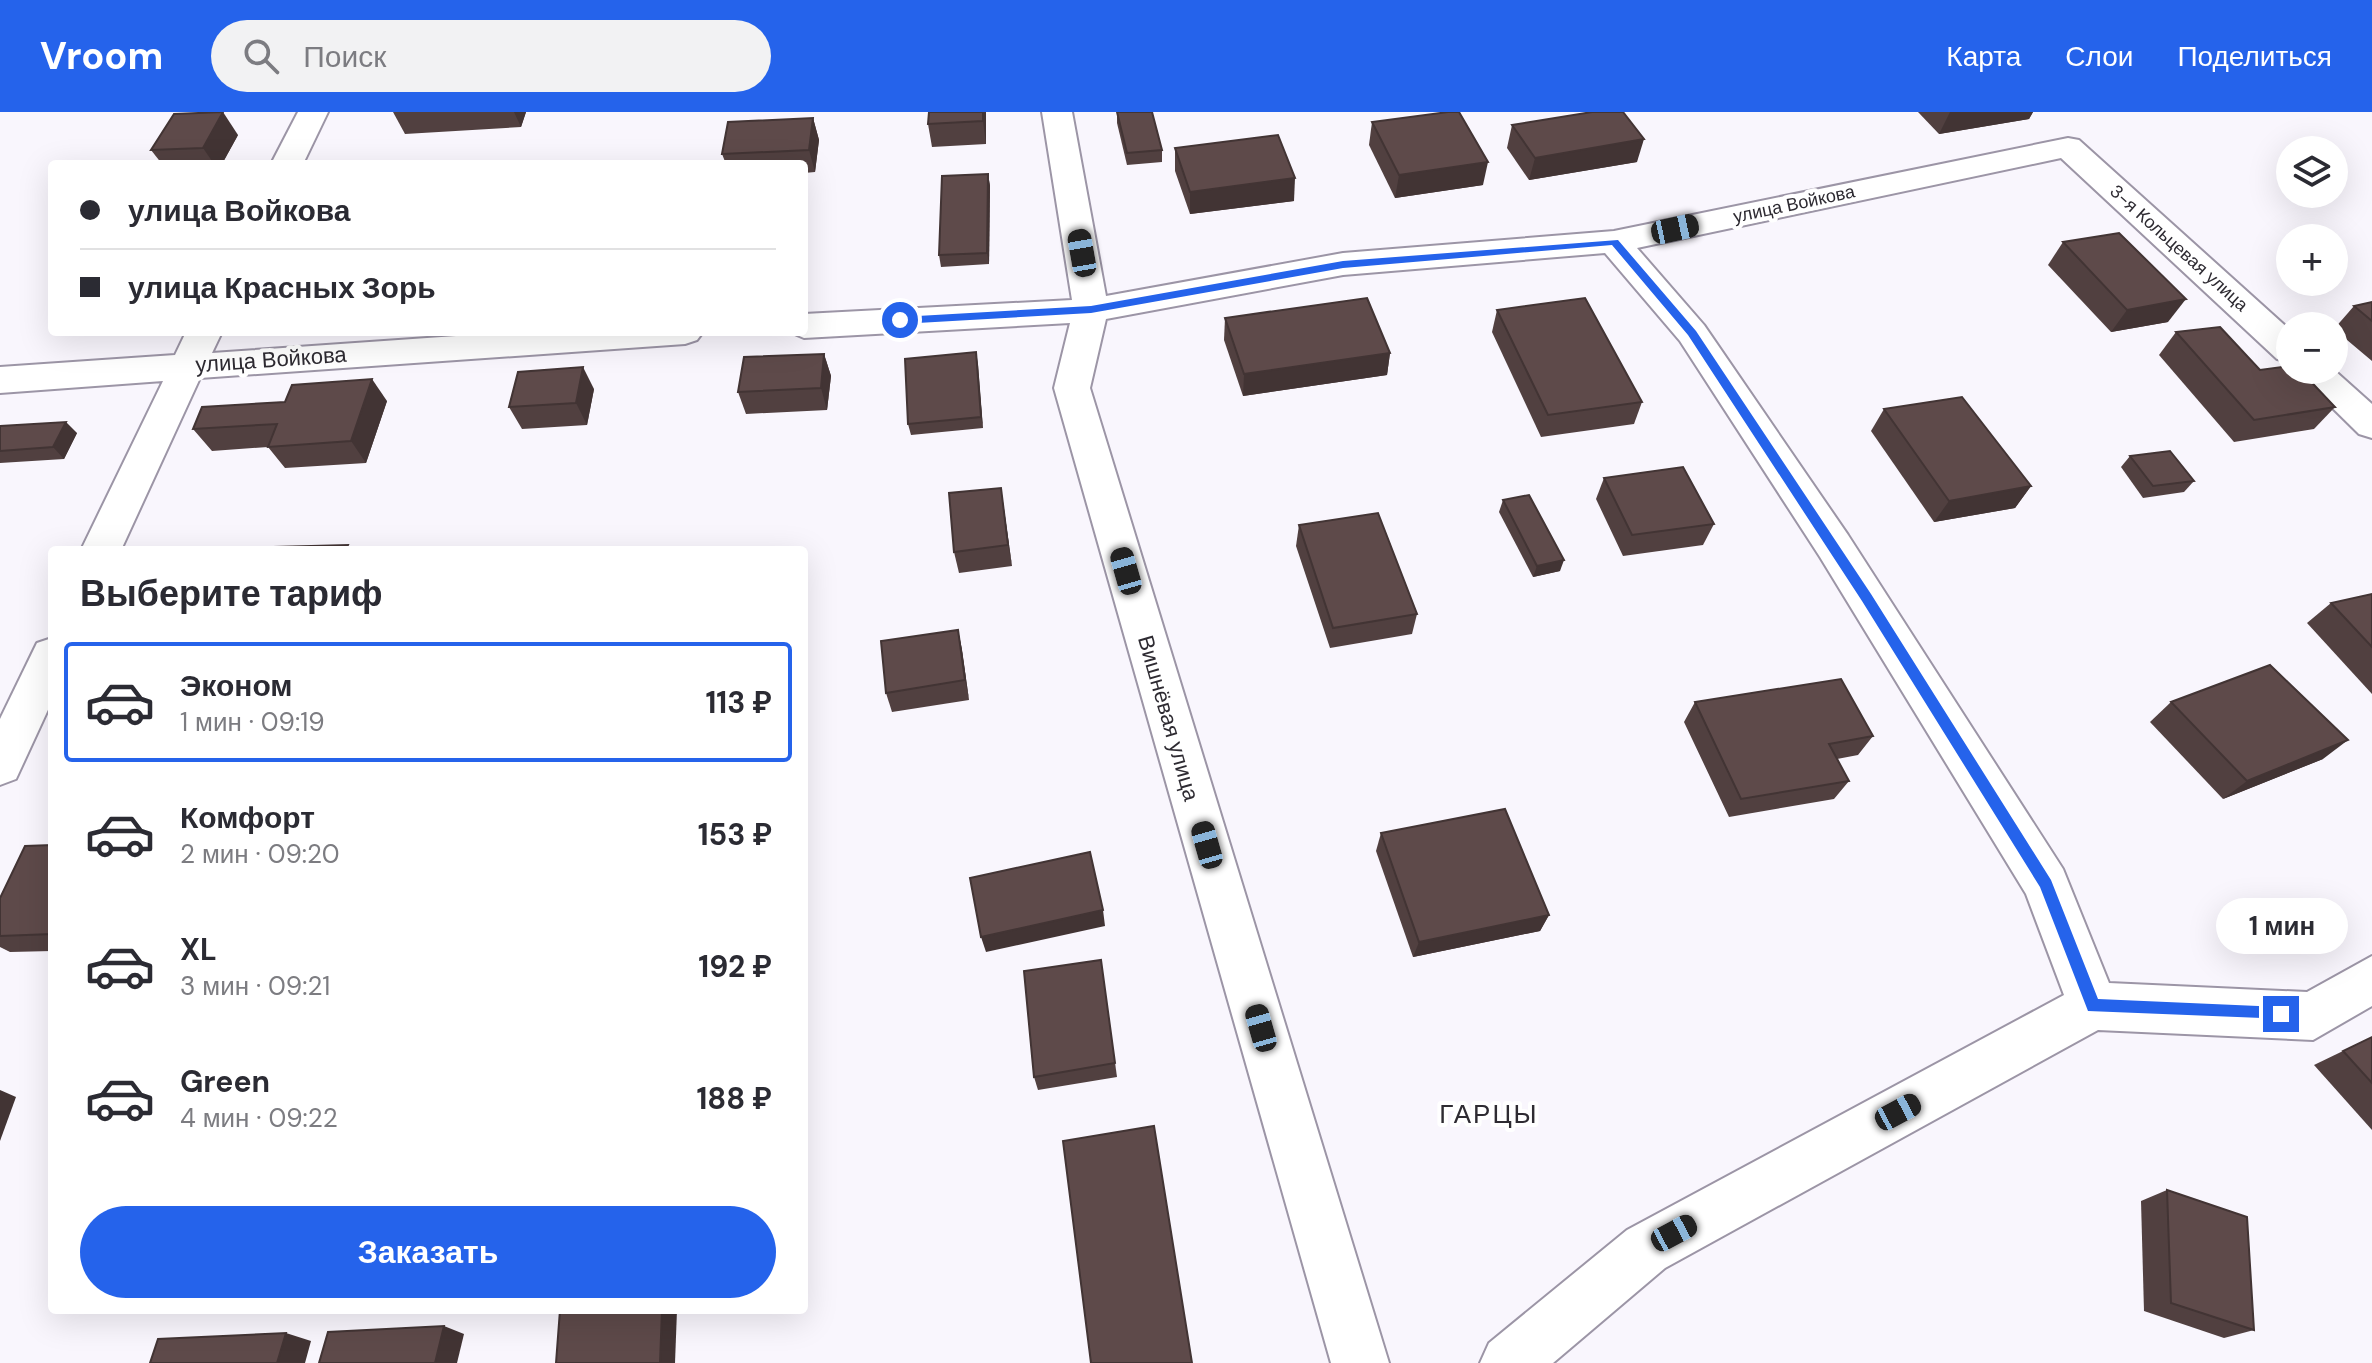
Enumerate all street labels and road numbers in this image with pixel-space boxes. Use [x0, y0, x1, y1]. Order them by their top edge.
street label: улица Войкова [1731, 179, 1858, 229]
street label: 3-я Кольцевая улица [2105, 179, 2254, 317]
street label: улица Войкова [195, 340, 348, 379]
street label: Вишнёвая улица [1131, 632, 1206, 805]

